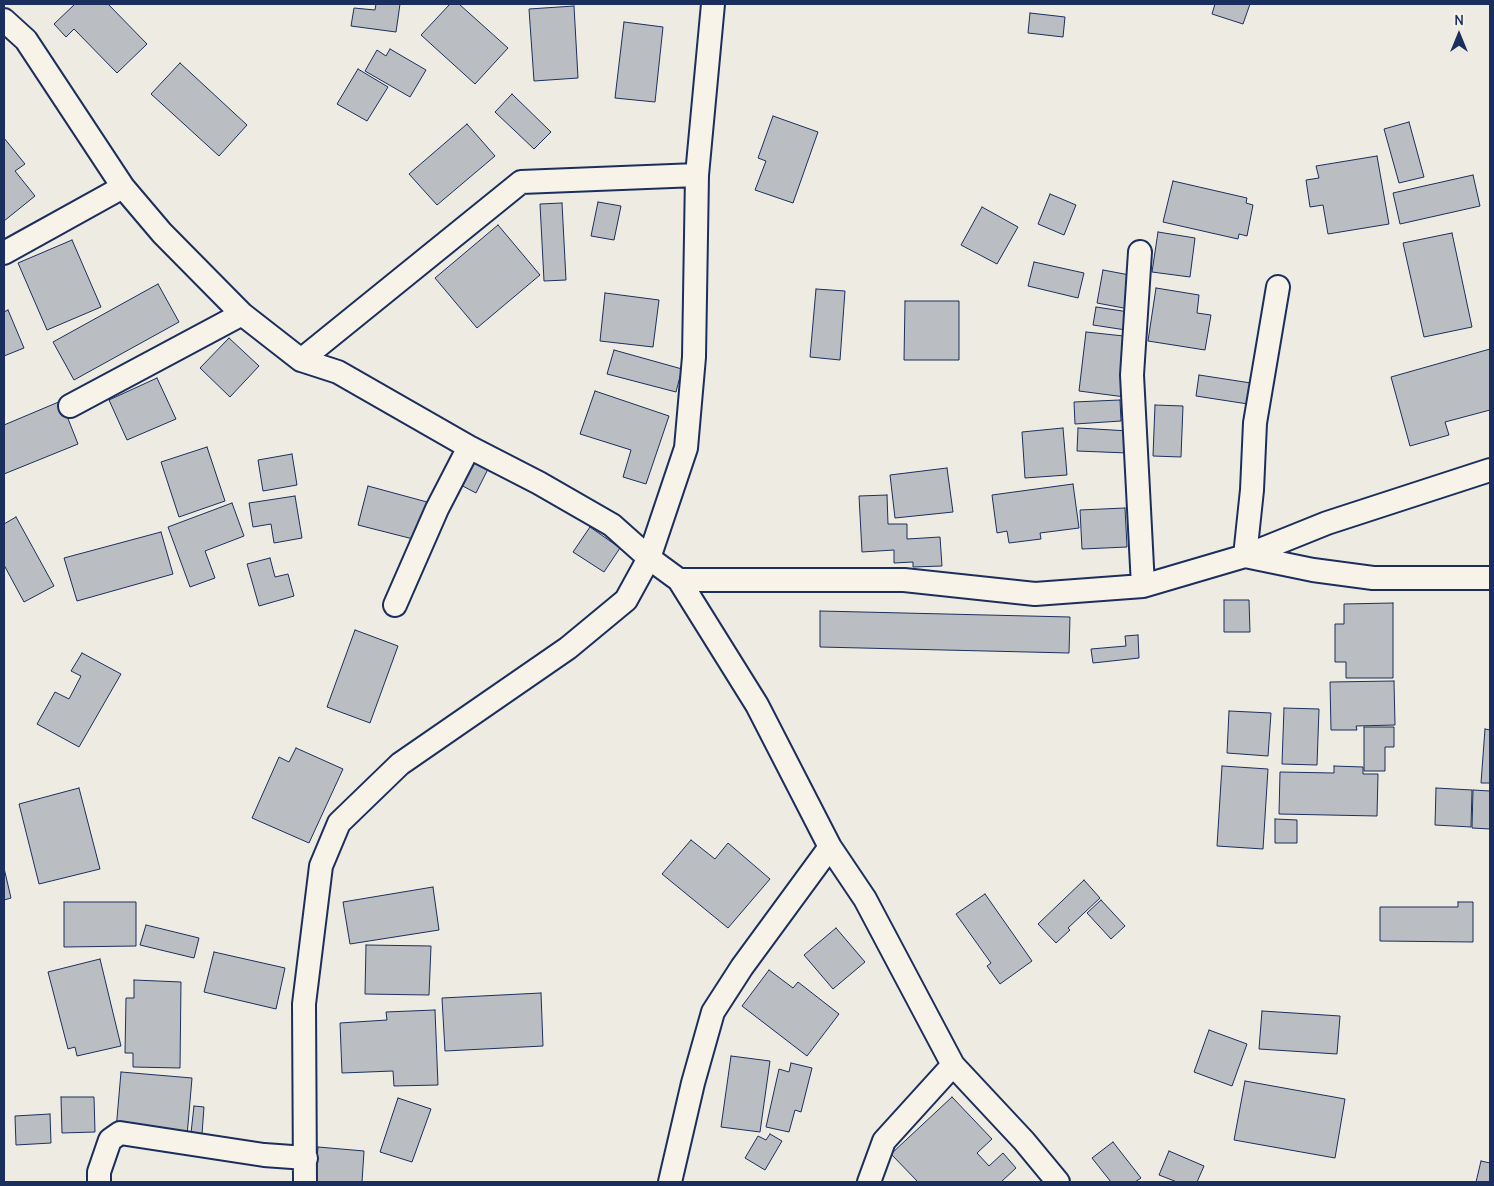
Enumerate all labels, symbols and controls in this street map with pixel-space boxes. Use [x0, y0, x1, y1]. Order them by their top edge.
north arrow [1434, 10, 1484, 60]
text: N [1454, 11, 1464, 29]

